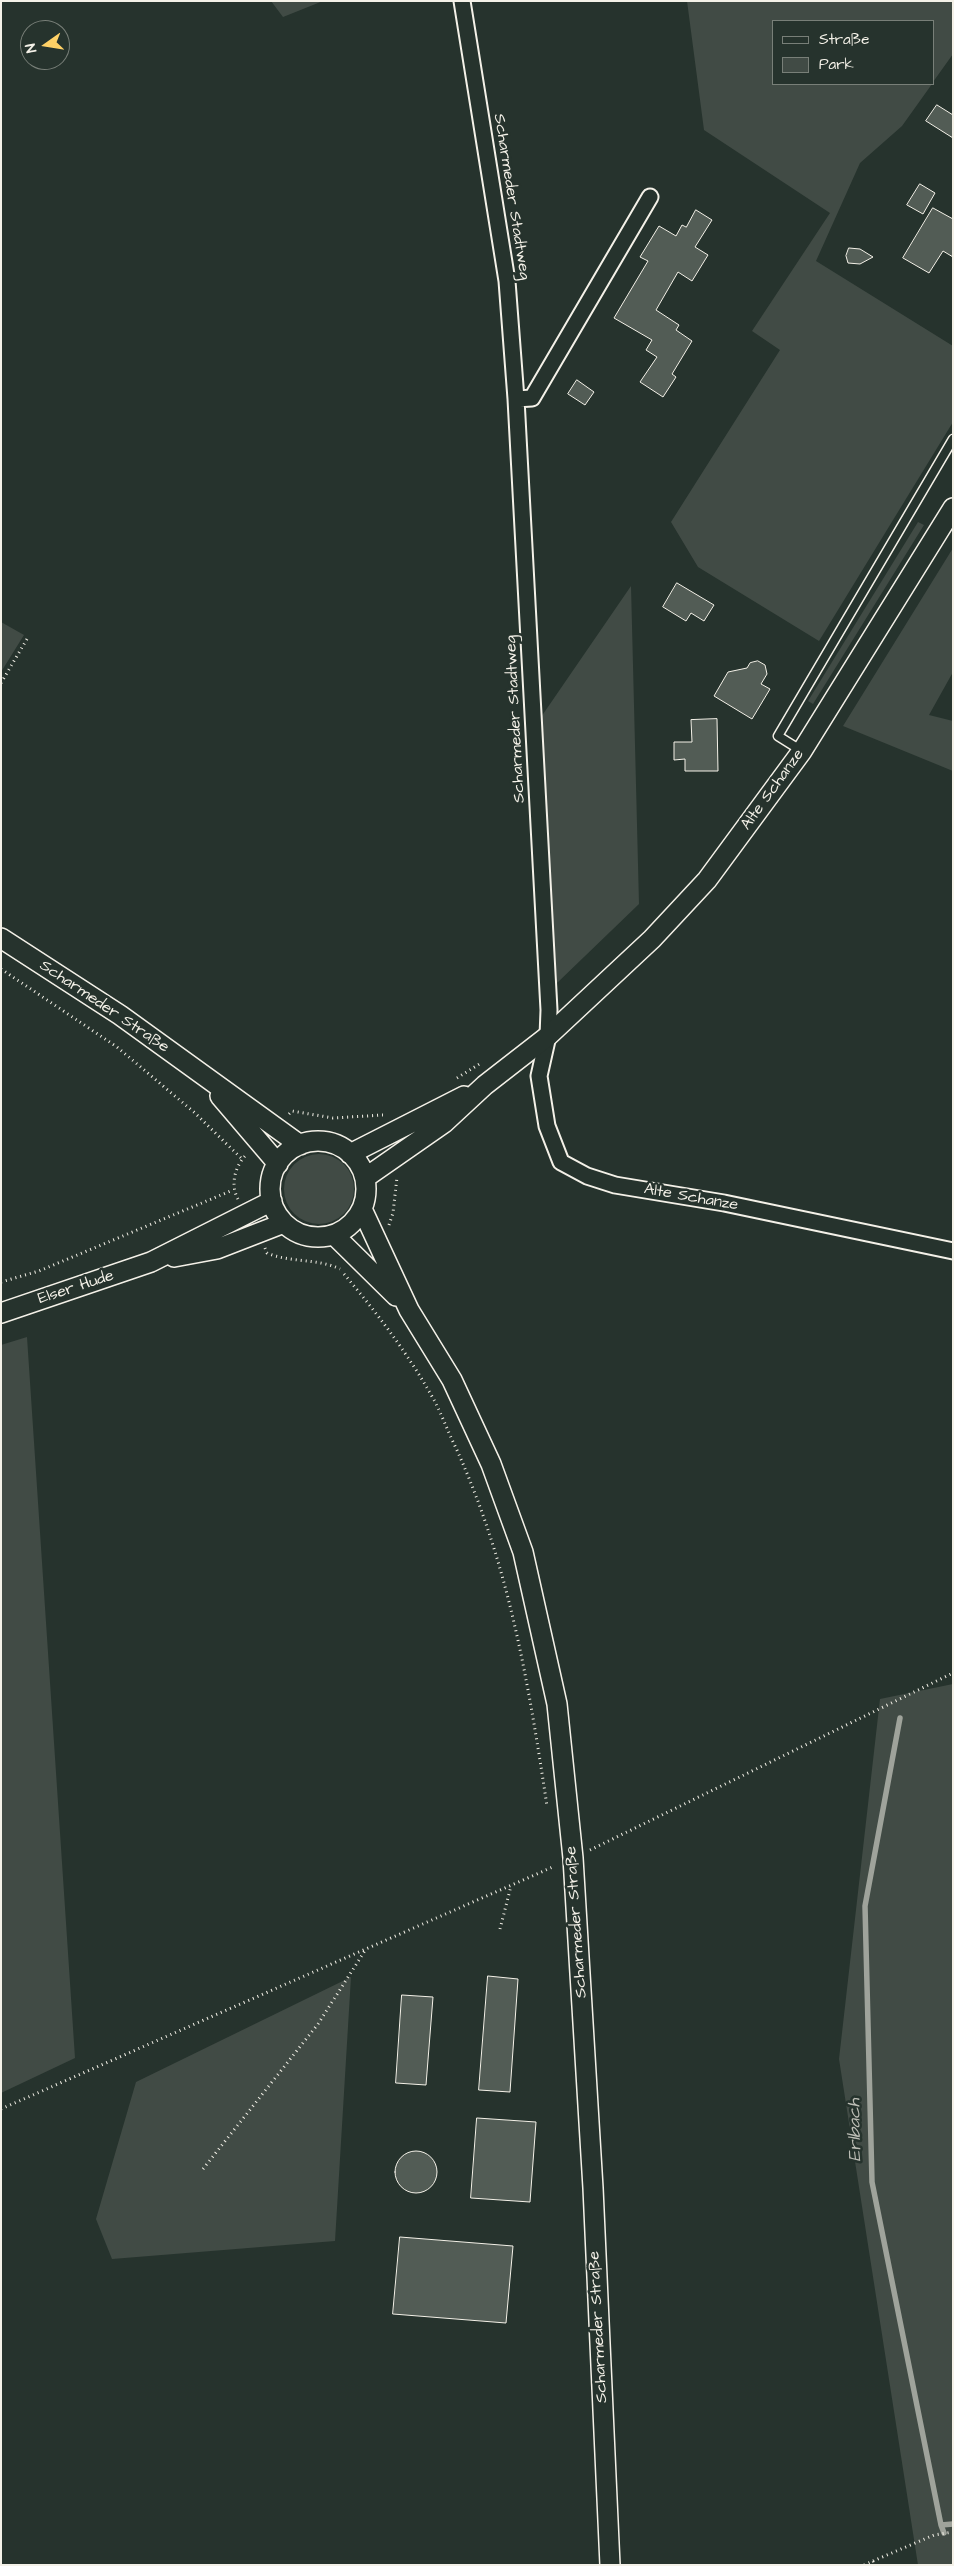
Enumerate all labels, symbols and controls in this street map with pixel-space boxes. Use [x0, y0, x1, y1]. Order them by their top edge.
north arrow [20, 20, 70, 70]
legend [772, 20, 934, 85]
text: Straße [819, 29, 869, 50]
text: N [21, 42, 42, 55]
text: Park [819, 54, 854, 75]
street label: Scharmeder Stadtweg [488, 113, 534, 281]
street label: Scharmeder Stadtweg [502, 635, 530, 803]
street label: Alte Schanze [737, 746, 809, 834]
street label: Scharmeder Straße [36, 956, 172, 1058]
street label: Alte Schanze [642, 1180, 740, 1216]
street label: Elser Hude [36, 1267, 116, 1309]
street label: Scharmeder Straße [562, 1845, 592, 1999]
water label: Erlbach [845, 2098, 867, 2162]
street label: Scharmeder Straße [585, 2250, 613, 2404]

